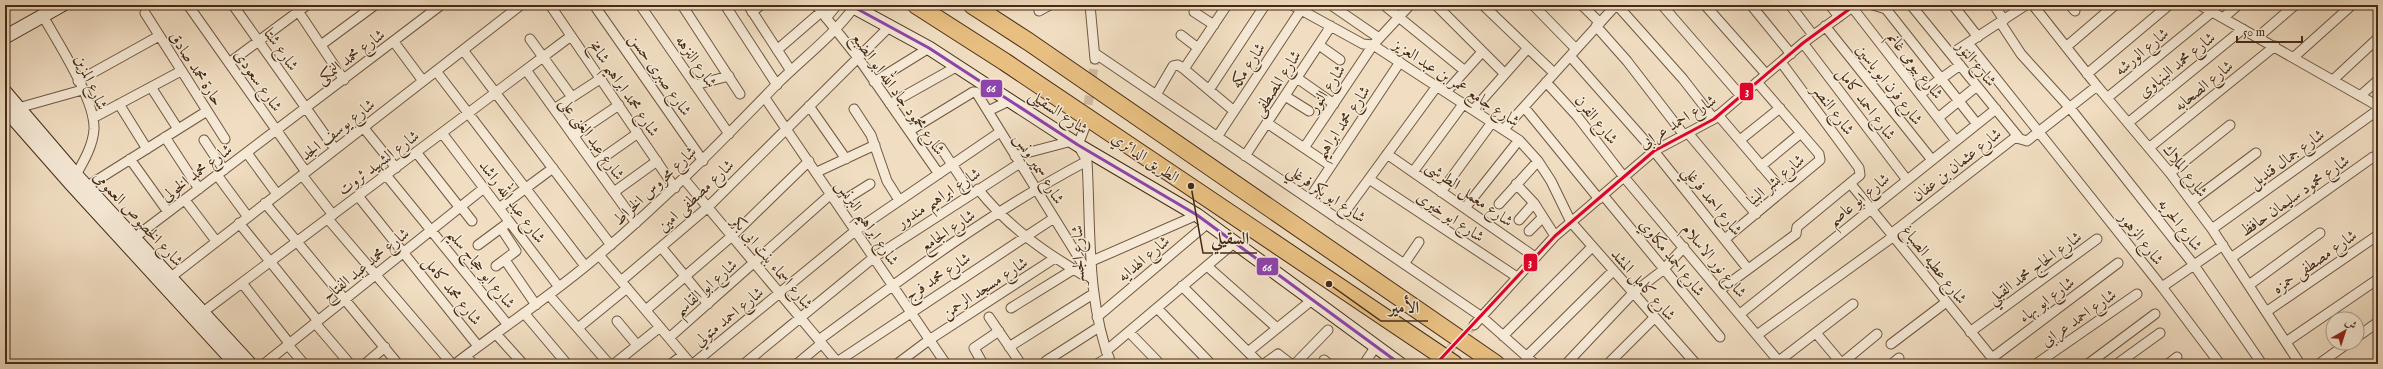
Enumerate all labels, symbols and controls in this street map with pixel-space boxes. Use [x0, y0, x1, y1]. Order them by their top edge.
scale bar [2237, 18, 2302, 44]
street label: شارع الورشه [2111, 24, 2175, 82]
street label: شارع شتا [257, 25, 302, 77]
street label: شارع محمد النمكى [313, 25, 391, 92]
text: 50 m [2243, 25, 2265, 40]
street label: شارع محمود جاد الله ابو الضبع [843, 26, 952, 162]
street label: حارة محمد صادق [164, 28, 227, 110]
street label: شارع محمد البنهاوى [2135, 28, 2221, 104]
street label: شارع بيومى غانم [1880, 29, 1947, 106]
street label: شارع صبرى حسن [622, 30, 695, 121]
street label: شارع النزهه [668, 32, 721, 93]
street label: شارع جامع عمر بن عبد العزيز [1385, 34, 1523, 135]
street label: شارع النور [1948, 36, 2000, 93]
street label: شارع محمد ابراهيم شامخ [580, 37, 663, 144]
street label: شارع مكه [1227, 40, 1272, 94]
street label: شارع فرن ابو ياسين [1849, 41, 1926, 131]
street label: شارع سعودى [227, 46, 286, 117]
street label: شارع المصطفى [1249, 47, 1308, 122]
street label: شارع المزين [67, 52, 111, 114]
street label: شارع الصحابه [2171, 57, 2239, 118]
street label: شارع النور [1303, 61, 1353, 120]
street label: شارع احمد كامل [1830, 64, 1899, 146]
line badge: 66 [980, 79, 1003, 98]
street label: شارع النصر [1804, 79, 1858, 141]
text: 66 [986, 82, 997, 96]
street label: شارع محمد ابراهيم [1312, 82, 1380, 167]
line badge: 3 [1739, 82, 1754, 101]
text: 3 [1745, 85, 1749, 99]
street label: شارع السقيلى [1023, 86, 1091, 141]
street label: شارع الفرن [1568, 91, 1622, 150]
street label: شارع احمد عرابى [1635, 91, 1722, 156]
street label: شارع عبد الغنى على [553, 94, 628, 186]
street label: شارع يوسف الجد [297, 95, 381, 168]
street label: شارع عثمان بن عفان [1908, 124, 2007, 208]
street label: شارع جمال قنديل [2245, 125, 2330, 196]
street label: شارع الشهيد ثروت [335, 126, 425, 202]
street label: الطريق الدائري [1107, 129, 1183, 189]
street label: شارع سمير ونس [1007, 130, 1068, 209]
street label: شارع محمد الخولى [157, 140, 238, 209]
street label: شارع الملاك [2156, 141, 2211, 203]
street label: شارع محروس الخراط [609, 143, 703, 232]
street label: شارع بشر البنا [1743, 151, 1811, 212]
street label: شارع محمود سليمان حافظ [2237, 151, 2355, 243]
street label: شارع عبد الله راشد [472, 154, 552, 249]
street label: شارع مصطفى امين [654, 156, 740, 239]
street label: شارع معمل الطرشى [1420, 157, 1516, 234]
street label: شارع ابو بكر فرغلي [1280, 161, 1369, 232]
street label: شارع احمد فرغلي [1674, 162, 1746, 243]
street label: شارع ابراهيم مندور [892, 164, 987, 238]
street label: شارع الخصوص العمومى [87, 167, 187, 273]
street label: شارع ابو عاصم [1824, 169, 1898, 236]
street label: شارع ابراهيم البرنس [826, 176, 902, 273]
street label: شارع ابو خيرى [1411, 188, 1488, 249]
street label: شارع الحريه [2151, 195, 2206, 257]
street label: شارع الجامع [917, 206, 982, 261]
street label: شارع الزهور [2111, 207, 2167, 271]
street label: شارع اسماء بنت ابى بكر [723, 211, 817, 316]
street label: شارع احمد مكاوي [1633, 216, 1709, 302]
street label: شارع نور الاسلام [1674, 220, 1750, 304]
street label: شارع عطيه الصباغ [1895, 222, 1971, 310]
street label: شارع محمد عبد الفتاح [318, 224, 416, 309]
callout: السقيلي [1203, 224, 1257, 253]
street label: شارع ابو حجاج سليم [438, 225, 519, 316]
street label: شارع الجسر [1068, 225, 1092, 287]
street label: شارع مصطفى حمزه [2269, 226, 2363, 301]
street label: شارع الحاج محمد القبلي [1984, 228, 2089, 313]
text: السقيلي [1210, 229, 1249, 255]
street label: شارع الهدايه [1114, 232, 1176, 289]
street label: شارع كامل المشد [1604, 245, 1679, 327]
street label: شارع محمد فرج [901, 249, 977, 309]
street label: شارع محمد كامل [416, 253, 485, 331]
street label: شارع مسجد الرحمن [938, 253, 1033, 326]
line badge: 3 [1523, 253, 1538, 272]
street label: شارع ابو القاسم [671, 256, 745, 325]
text: 3 [1528, 256, 1532, 270]
line badge: 66 [1256, 257, 1279, 276]
text: 66 [1262, 261, 1273, 275]
street label: شارع ابو بهاء [2015, 273, 2080, 330]
street label: شارع احمد متولي [690, 283, 770, 353]
street label: شارع احمد عرابى [2037, 285, 2122, 354]
callout: الأمير [1381, 292, 1428, 321]
text: الأمير [1387, 294, 1420, 319]
north arrow [2325, 311, 2365, 351]
text: ش [2342, 315, 2359, 333]

